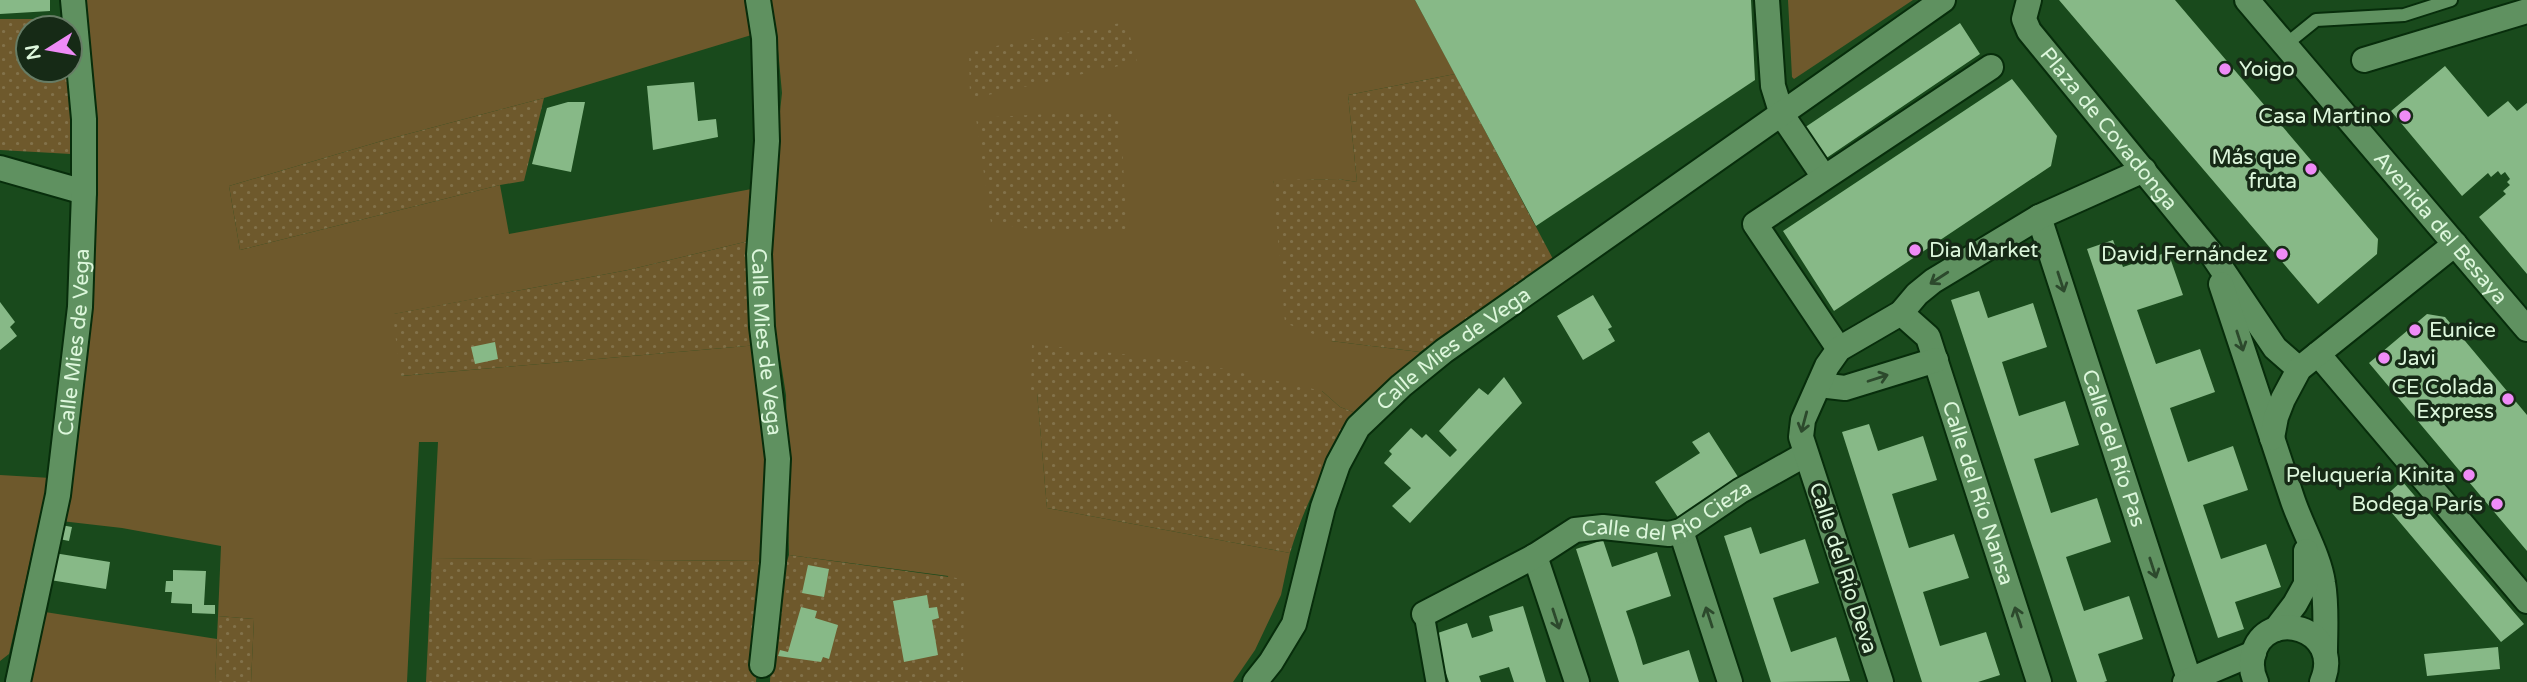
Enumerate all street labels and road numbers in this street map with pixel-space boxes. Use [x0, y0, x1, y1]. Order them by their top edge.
street label: Plaza de Covadonga [2035, 42, 2183, 215]
street label: Avenida del Besaya [2369, 146, 2513, 309]
street label: Calle Mies de Vega [53, 248, 95, 437]
street label: Calle Mies de Vega [746, 248, 788, 437]
street label: Calle Mies de Vega [1371, 282, 1535, 415]
street label: Calle del Río Pas [2077, 366, 2151, 530]
street label: Calle del Río Nansa [1937, 398, 2019, 588]
street label: Calle del Río Cieza [1580, 475, 1756, 547]
street label: Calle del Río Deva [1804, 479, 1882, 657]

